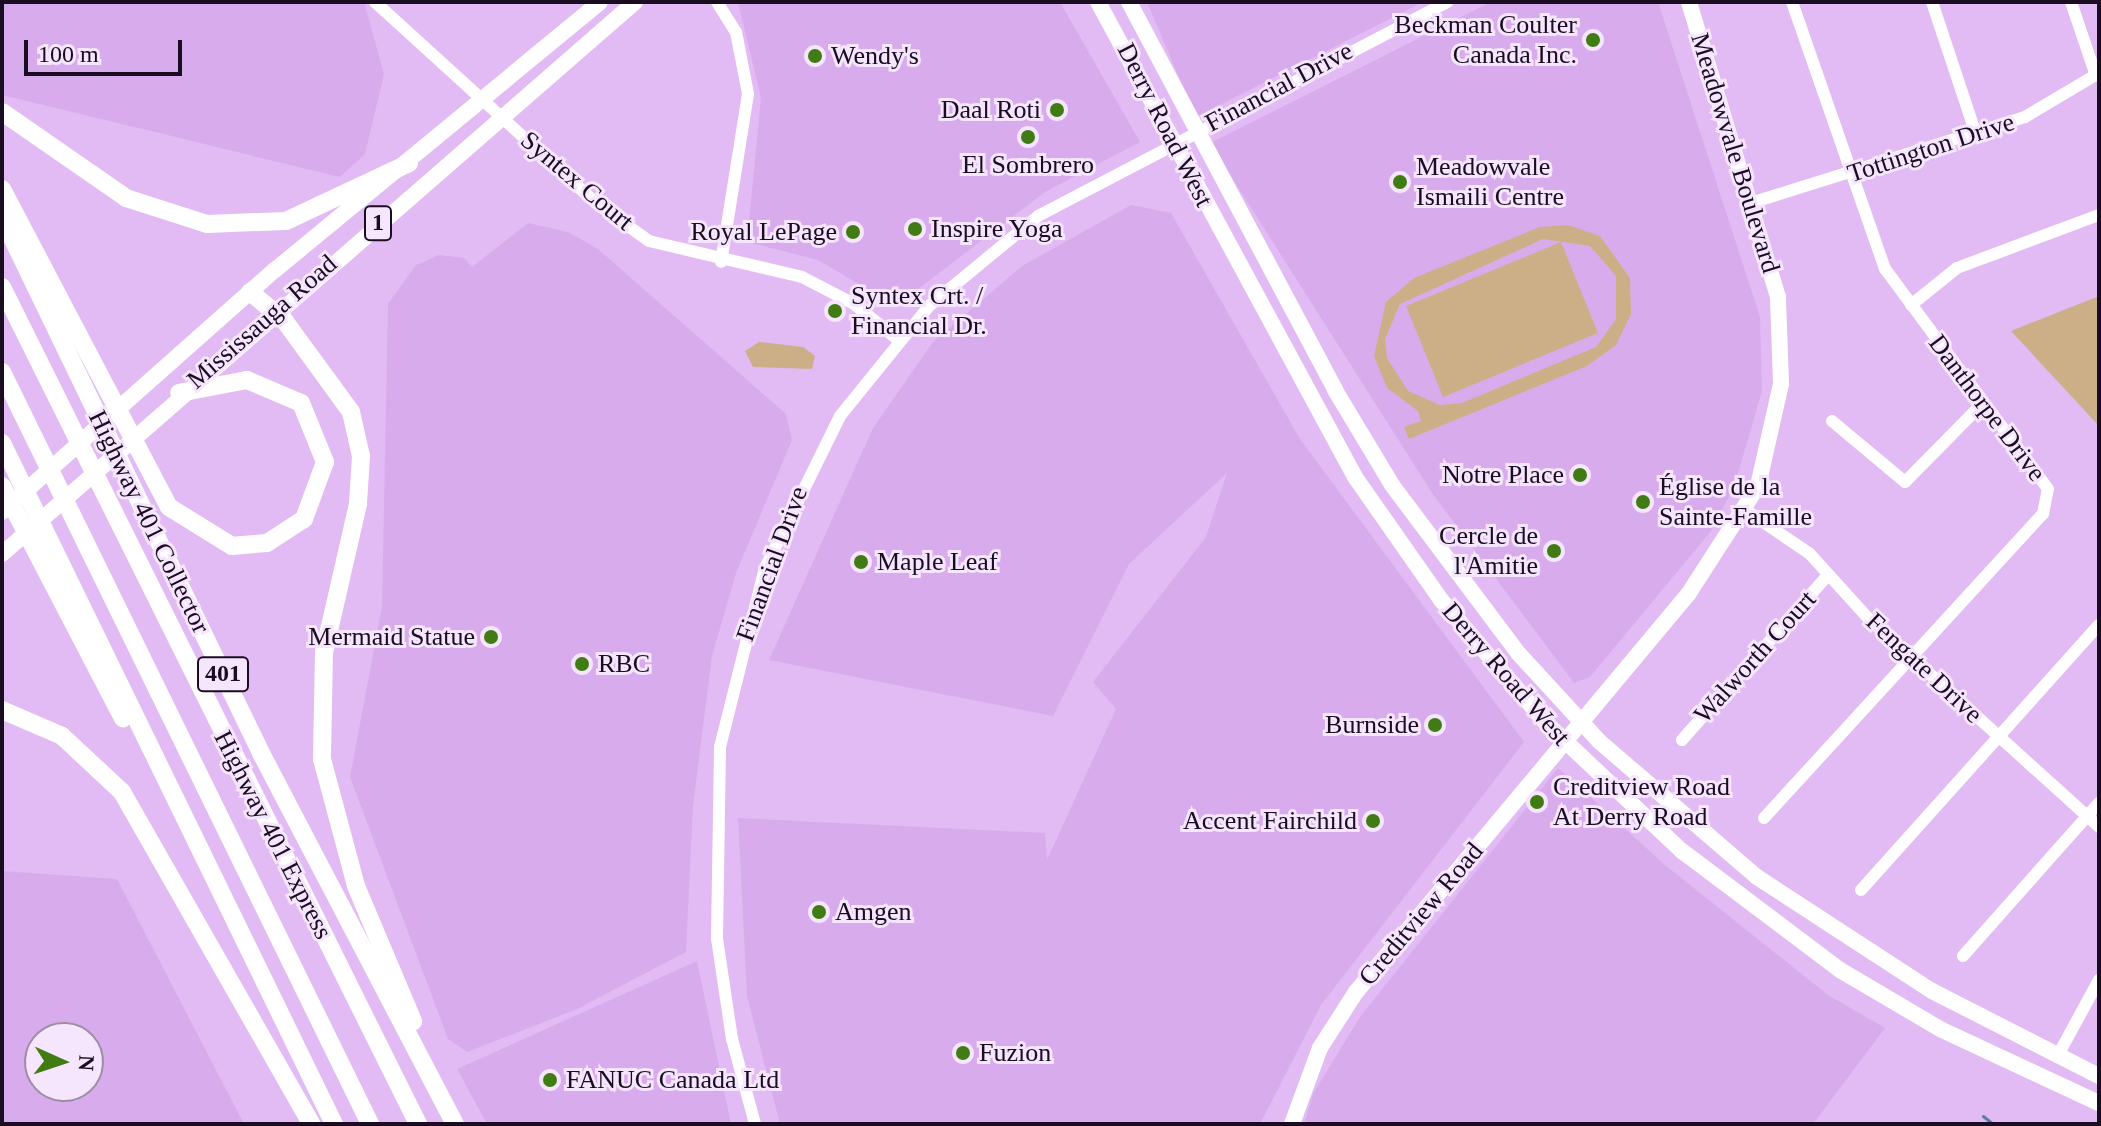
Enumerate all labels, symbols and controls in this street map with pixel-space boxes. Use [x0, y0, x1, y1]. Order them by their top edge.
place label: Beckman Coulter Canada Inc. [1394, 9, 1577, 70]
scale bar [28, 24, 186, 74]
street label: Meadowvale Boulevard [1684, 29, 1786, 277]
marker: Beckman Coulter Canada Inc. [1584, 31, 1602, 49]
street label: Financial Drive [1200, 35, 1358, 139]
street label: Derry Road West [1110, 38, 1220, 212]
place label: Wendy's [831, 40, 919, 72]
text: 100 m [38, 41, 99, 67]
marker: Wendy's [806, 47, 824, 65]
place label: Daal Roti [941, 94, 1041, 126]
marker: Daal Roti [1048, 101, 1066, 119]
street label: Tottington Drive [1844, 106, 2018, 190]
street label: Syntex Court [514, 125, 640, 237]
marker: El Sombrero [1019, 128, 1037, 146]
place label: El Sombrero [962, 149, 1094, 181]
place label: Meadowvale Ismaili Centre [1416, 151, 1564, 212]
marker: Meadowvale Ismaili Centre [1391, 173, 1409, 191]
road number: 1 [364, 203, 392, 243]
place label: Inspire Yoga [931, 213, 1063, 245]
place label: Royal LePage [690, 216, 837, 248]
marker: Inspire Yoga [906, 220, 924, 238]
marker: Royal LePage [844, 223, 862, 241]
street label: Mississauga Road [181, 248, 343, 396]
place label: Syntex Crt. / Financial Dr. [851, 280, 987, 342]
marker: Syntex Crt. / Financial Dr. [826, 302, 844, 320]
street label: Danthorpe Drive [1922, 329, 2052, 487]
street label: Highway 401 Collector [81, 405, 217, 639]
place label: Notre Place [1442, 459, 1564, 491]
marker: Notre Place [1571, 466, 1589, 484]
place label: Église de la Sainte-Famille [1659, 471, 1812, 532]
street label: Financial Drive [730, 482, 814, 646]
marker: Église de la Sainte-Famille [1634, 493, 1652, 511]
place label: Cercle de l'Amitie [1439, 520, 1538, 582]
marker: Cercle de l'Amitie [1545, 542, 1563, 560]
place label: Maple Leaf [877, 546, 998, 578]
marker: Maple Leaf [852, 553, 870, 571]
street label: Walworth Court [1687, 584, 1823, 730]
street label: Derry Road West [1435, 596, 1577, 752]
street label: Fengate Drive [1859, 606, 1989, 730]
place label: Mermaid Statue [308, 621, 475, 653]
marker: Mermaid Statue [482, 628, 500, 646]
place label: RBC [598, 648, 650, 680]
road number: 401 [197, 654, 249, 694]
marker: RBC [573, 655, 591, 673]
place label: Burnside [1325, 709, 1419, 741]
marker: Burnside [1426, 716, 1444, 734]
street label: Highway 401 Express [207, 726, 339, 944]
place label: Creditview Road At Derry Road [1553, 771, 1730, 832]
marker: Creditview Road At Derry Road [1528, 793, 1546, 811]
place label: Accent Fairchild [1183, 805, 1357, 837]
marker: Accent Fairchild [1364, 812, 1382, 830]
street label: Creditview Road [1352, 836, 1490, 992]
place label: Amgen [835, 896, 912, 928]
marker: Amgen [810, 903, 828, 921]
north arrow [24, 1022, 104, 1102]
place label: Fuzion [979, 1037, 1051, 1069]
marker: Fuzion [954, 1044, 972, 1062]
text: N [74, 1055, 99, 1072]
place label: FANUC Canada Ltd [566, 1064, 779, 1096]
marker: FANUC Canada Ltd [541, 1071, 559, 1089]

